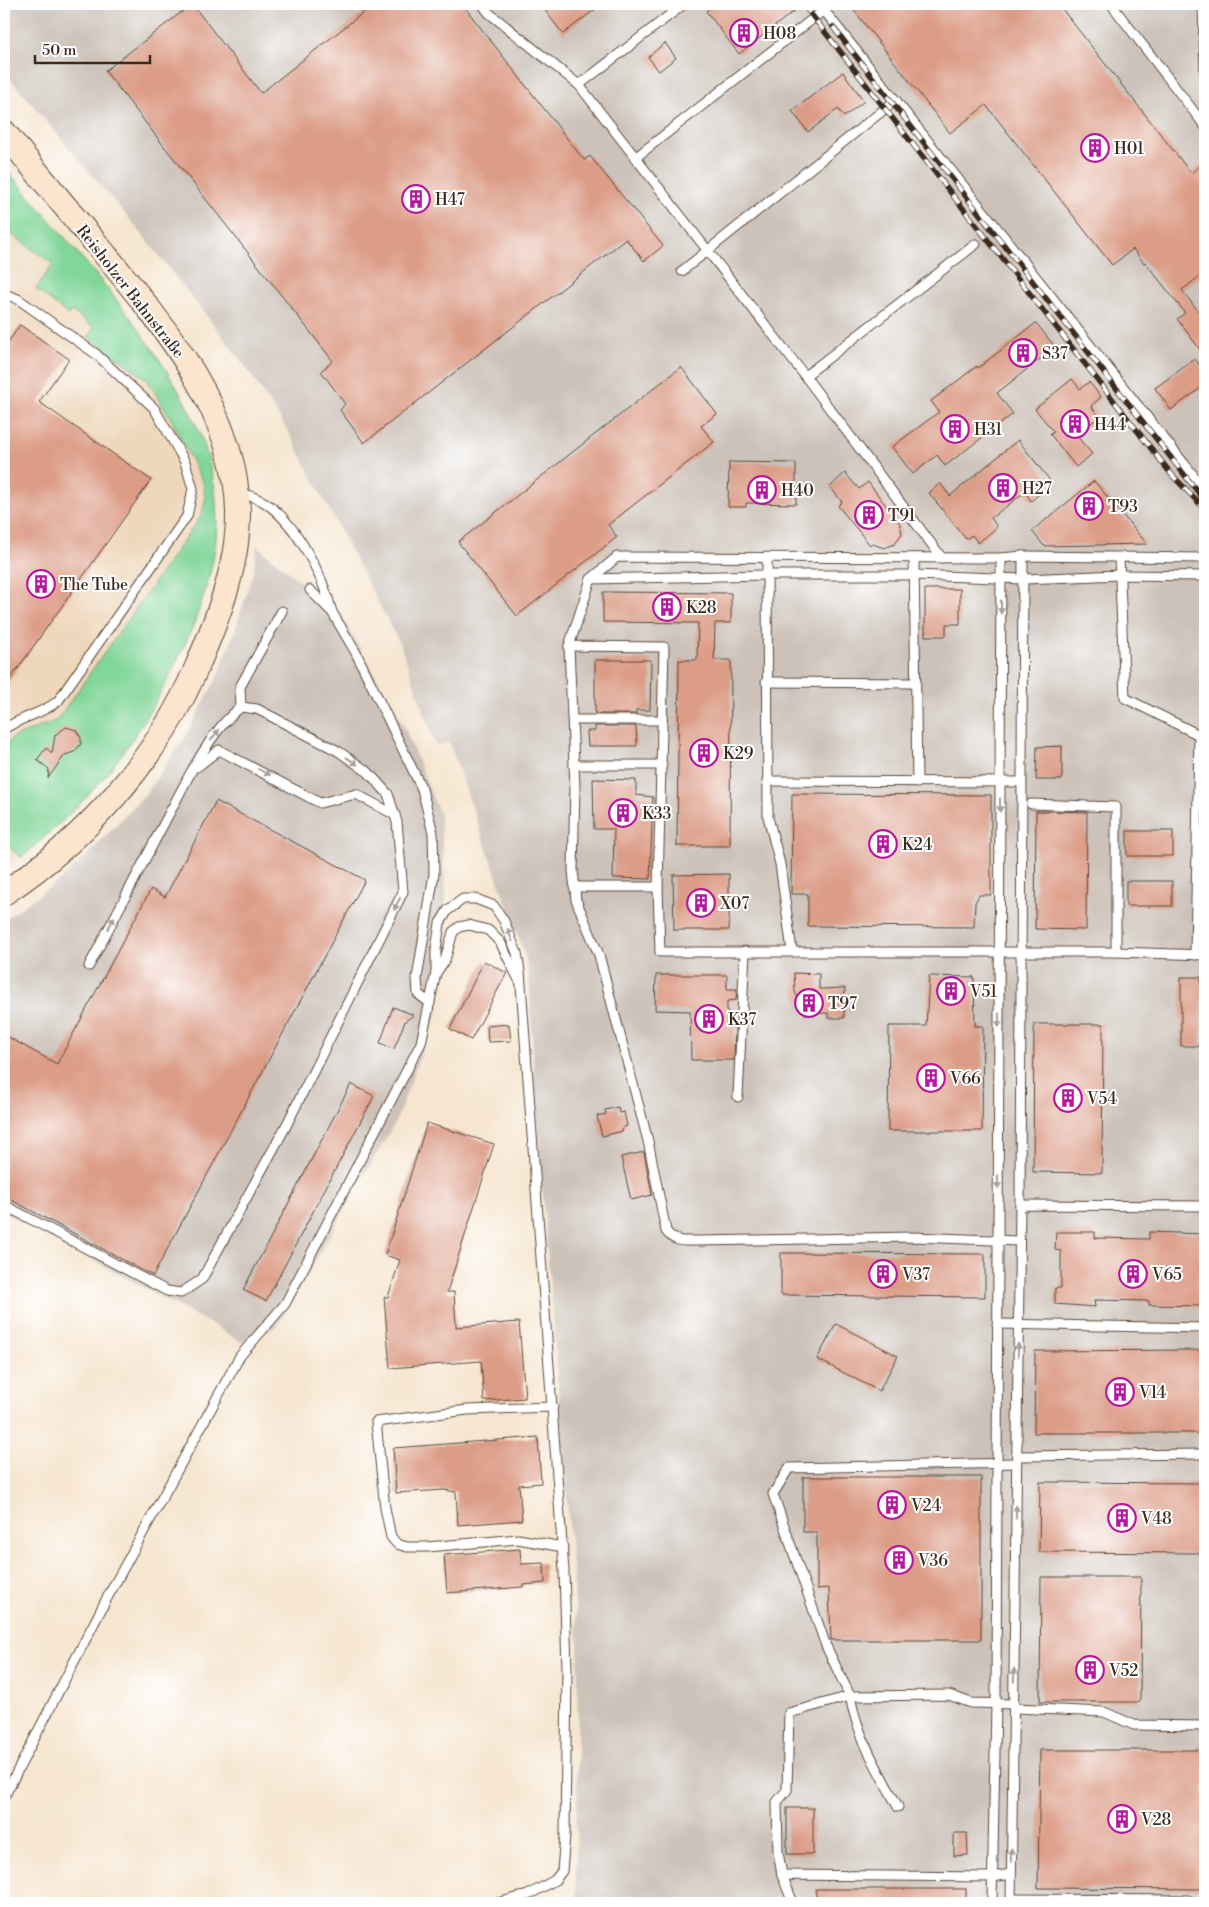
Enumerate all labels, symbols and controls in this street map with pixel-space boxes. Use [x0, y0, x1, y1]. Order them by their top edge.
building icon: H08 [729, 18, 759, 48]
place label: H08 [763, 24, 796, 44]
scale bar [35, 32, 150, 64]
text: 50 m [42, 41, 76, 60]
building icon: H01 [1080, 133, 1110, 163]
place label: H01 [1114, 139, 1144, 159]
building icon: H47 [401, 184, 431, 214]
place label: H47 [435, 190, 465, 210]
street label: Reisholzer Bahnstraße [72, 221, 188, 362]
building icon: S37 [1008, 338, 1038, 368]
place label: S37 [1042, 344, 1068, 364]
building icon: H44 [1060, 409, 1090, 439]
building icon: H31 [940, 414, 970, 444]
place label: H44 [1094, 415, 1127, 435]
place label: H31 [974, 420, 1002, 440]
building icon: H27 [988, 473, 1018, 503]
building icon: H40 [747, 475, 777, 505]
place label: H27 [1022, 479, 1052, 499]
place label: H40 [781, 481, 814, 501]
building icon: T93 [1074, 491, 1104, 521]
place label: T93 [1108, 497, 1138, 517]
building icon: T91 [854, 500, 884, 530]
place label: T91 [888, 506, 915, 526]
building icon: The Tube [26, 569, 56, 599]
place label: The Tube [60, 575, 128, 595]
building icon: K28 [652, 592, 682, 622]
place label: K28 [686, 598, 717, 618]
one-way arrow [997, 599, 1005, 615]
one-way arrow [209, 729, 220, 742]
building icon: K29 [689, 738, 719, 768]
place label: K29 [723, 744, 754, 764]
one-way arrow [345, 756, 359, 766]
one-way arrow [256, 768, 271, 776]
one-way arrow [996, 797, 1004, 813]
building icon: K33 [608, 798, 638, 828]
place label: K33 [642, 804, 671, 824]
building icon: K24 [868, 829, 898, 859]
place label: K24 [902, 835, 933, 855]
building icon: X07 [686, 888, 716, 918]
place label: X07 [719, 894, 749, 914]
one-way arrow [393, 897, 401, 911]
one-way arrow [107, 916, 115, 930]
one-way arrow [505, 927, 513, 942]
building icon: V51 [936, 976, 966, 1006]
place label: V51 [969, 982, 997, 1002]
building icon: T97 [794, 988, 824, 1018]
place label: T97 [828, 994, 857, 1014]
building icon: K37 [694, 1004, 724, 1034]
place label: K37 [728, 1010, 756, 1030]
one-way arrow [995, 1012, 1003, 1028]
building icon: V66 [916, 1063, 946, 1093]
place label: V66 [949, 1069, 981, 1089]
building icon: V54 [1053, 1083, 1083, 1113]
place label: V54 [1086, 1089, 1118, 1109]
one-way arrow [994, 1174, 1002, 1190]
building icon: V37 [868, 1259, 898, 1289]
building icon: V65 [1118, 1259, 1148, 1289]
place label: V37 [901, 1265, 930, 1285]
place label: V65 [1151, 1265, 1182, 1285]
one-way arrow [1015, 1341, 1023, 1357]
building icon: V14 [1105, 1377, 1135, 1407]
place label: V14 [1138, 1383, 1167, 1403]
building icon: V24 [877, 1490, 907, 1520]
place label: V24 [910, 1496, 942, 1516]
building icon: V48 [1107, 1503, 1137, 1533]
one-way arrow [1012, 1504, 1020, 1520]
place label: V48 [1140, 1509, 1172, 1529]
building icon: V36 [884, 1545, 914, 1575]
place label: V36 [917, 1551, 948, 1571]
building icon: V52 [1075, 1655, 1105, 1685]
place label: V52 [1108, 1661, 1138, 1681]
one-way arrow [1010, 1666, 1018, 1682]
building icon: V28 [1107, 1804, 1137, 1834]
place label: V28 [1140, 1810, 1172, 1830]
one-way arrow [1007, 1846, 1015, 1862]

